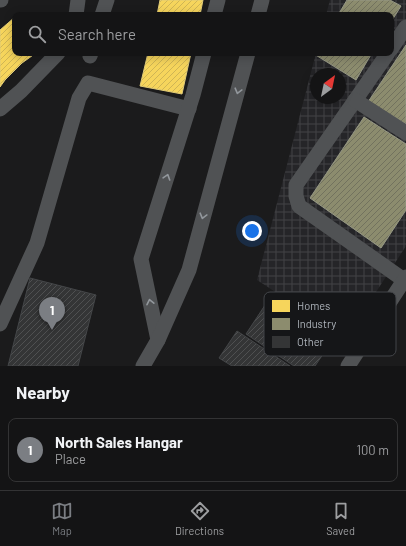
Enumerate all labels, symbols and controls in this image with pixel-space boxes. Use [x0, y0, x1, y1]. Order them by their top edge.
search box [12, 12, 394, 56]
icon: search [26, 23, 48, 45]
text: Search here [58, 25, 136, 43]
north arrow [310, 68, 346, 104]
one-way arrow [234, 87, 243, 94]
one-way arrow [162, 173, 171, 180]
one-way arrow [200, 213, 208, 219]
your location [242, 221, 262, 241]
legend [264, 292, 396, 356]
pin: 1 [39, 297, 65, 330]
one-way arrow [147, 298, 155, 305]
text: Homes [297, 299, 330, 312]
text: Industry [297, 317, 336, 330]
text: Other [297, 335, 324, 348]
text: Nearby [16, 382, 70, 402]
text: North Sales Hangar [55, 433, 183, 451]
text: 1 [28, 442, 32, 458]
text: 100 m [356, 442, 389, 458]
text: Place [55, 451, 86, 467]
tab: Map [51, 500, 73, 537]
tab: Directions [175, 500, 224, 537]
tab: Saved [326, 500, 355, 537]

